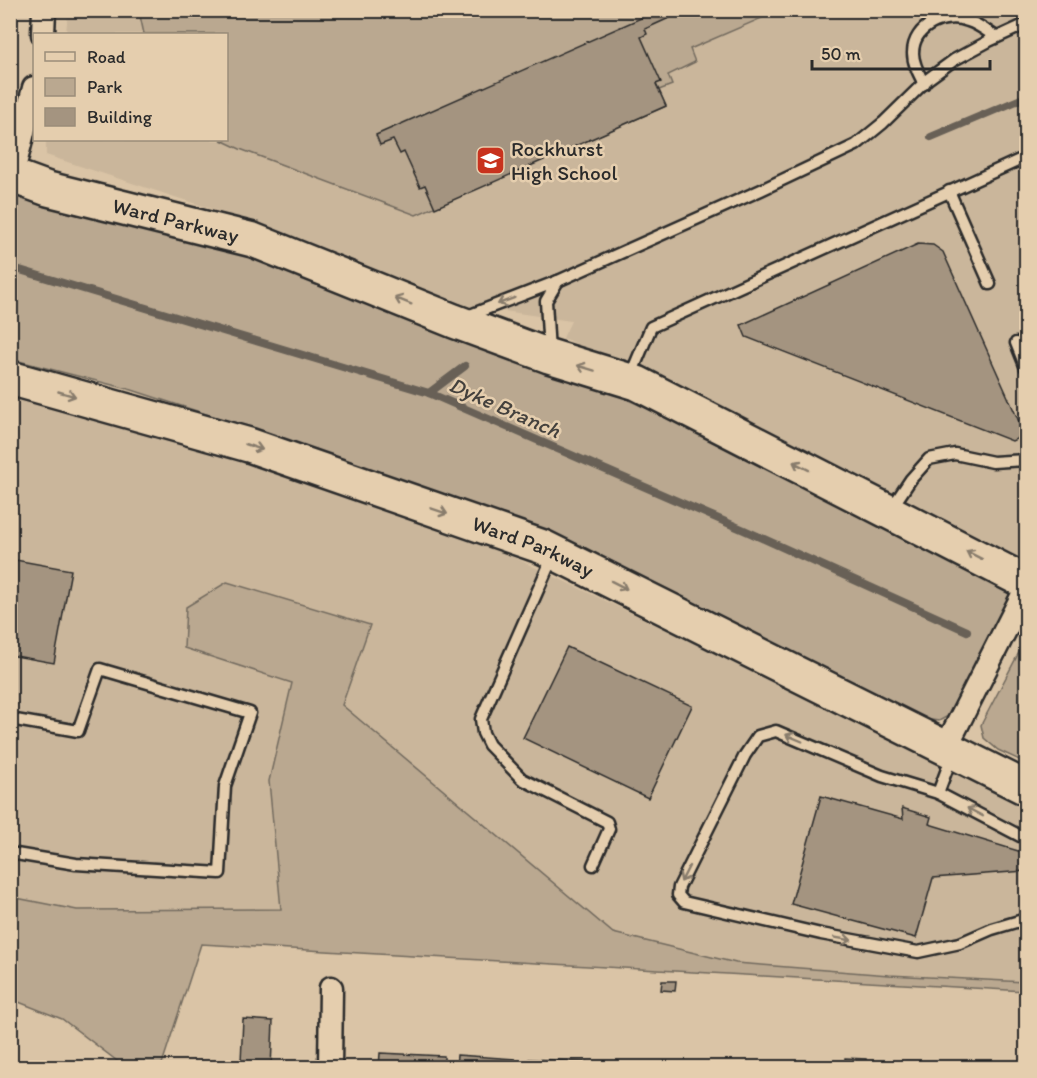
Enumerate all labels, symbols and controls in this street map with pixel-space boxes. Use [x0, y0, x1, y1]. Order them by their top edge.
legend [33, 33, 228, 141]
scale bar [812, 33, 990, 71]
text: 50 m [821, 43, 861, 65]
text: Road [87, 46, 126, 68]
text: Park [87, 76, 122, 98]
text: Building [87, 106, 153, 128]
place label: Rockhurst High School [511, 136, 618, 185]
school or university icon: Rockhurst High School [474, 145, 506, 177]
street label: Ward Parkway [110, 193, 241, 248]
one-way arrow [394, 294, 413, 305]
one-way arrow [497, 296, 516, 307]
one-way arrow [577, 362, 596, 373]
water label: Dyke Branch [445, 371, 565, 444]
one-way arrow [57, 389, 76, 400]
one-way arrow [244, 442, 263, 453]
one-way arrow [792, 460, 810, 472]
one-way arrow [429, 506, 448, 517]
street label: Ward Parkway [469, 510, 598, 582]
one-way arrow [966, 549, 984, 560]
one-way arrow [609, 580, 627, 591]
one-way arrow [786, 732, 804, 743]
one-way arrow [966, 806, 984, 817]
one-way arrow [679, 865, 690, 883]
one-way arrow [833, 933, 852, 944]

